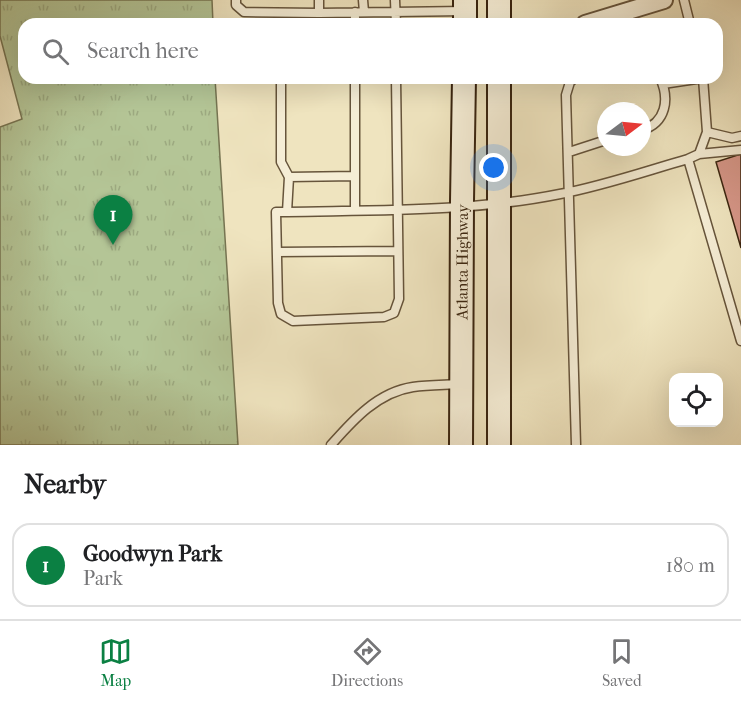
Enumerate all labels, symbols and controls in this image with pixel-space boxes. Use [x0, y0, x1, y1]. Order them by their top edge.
search box [18, 18, 723, 84]
icon: search [39, 35, 72, 68]
text: Search here [87, 38, 199, 64]
north arrow [597, 102, 651, 156]
your location [479, 153, 508, 182]
pin: 1 [94, 196, 132, 245]
street label: Atlanta Highway [452, 204, 471, 321]
map controls [669, 373, 723, 427]
button: locate [669, 373, 723, 427]
text: Nearby [24, 469, 106, 500]
text: Goodwyn Park [83, 541, 222, 567]
text: 1 [42, 554, 49, 577]
text: 180 m [666, 554, 715, 577]
text: Park [83, 567, 123, 590]
tab: Map [99, 635, 132, 690]
tab: Directions [331, 635, 403, 690]
tab: Saved [602, 635, 642, 690]

